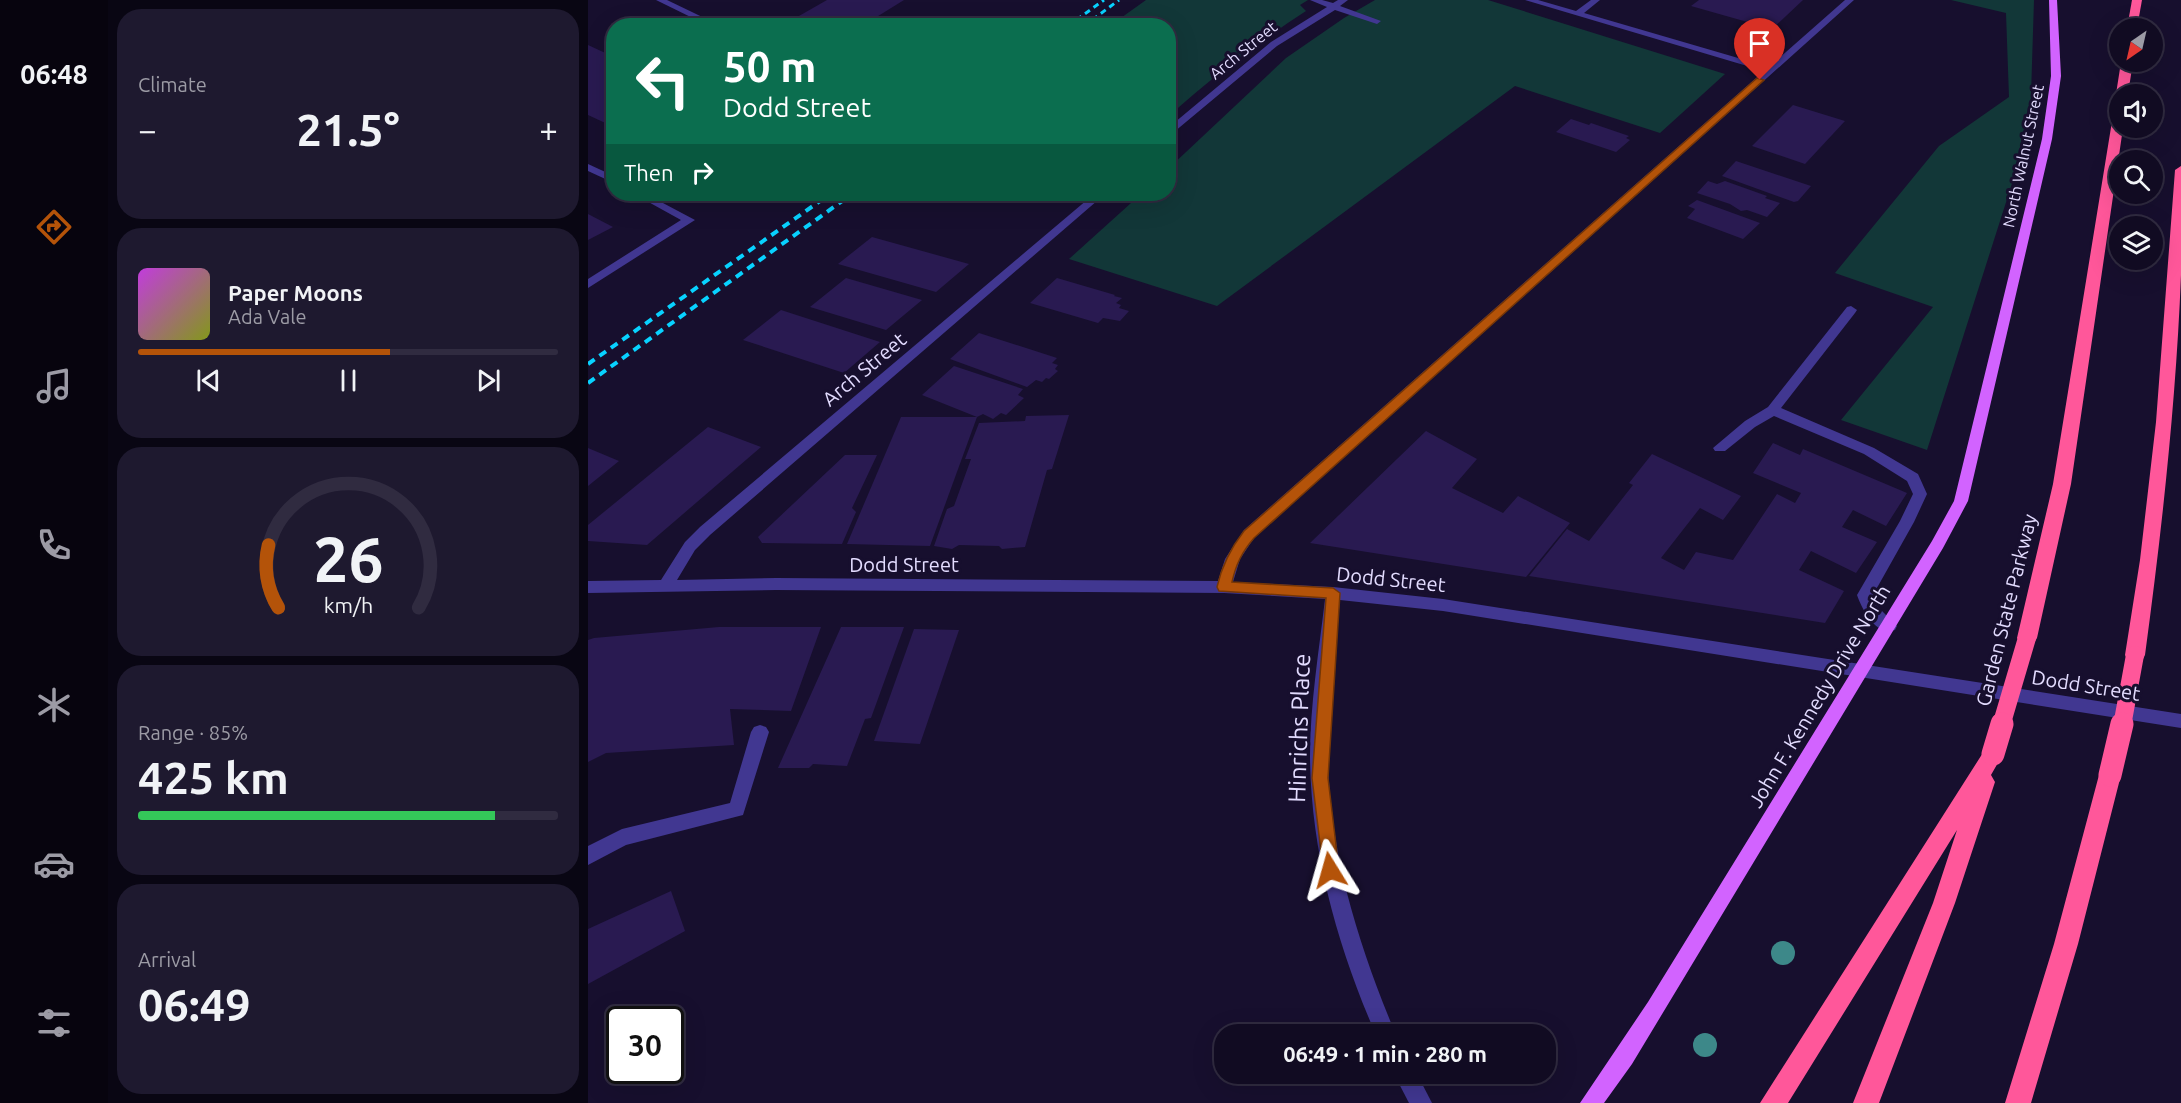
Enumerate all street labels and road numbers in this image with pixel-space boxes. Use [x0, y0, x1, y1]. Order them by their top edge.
street label: Arch Street [1206, 17, 1281, 83]
street label: North Walnut Street [1999, 82, 2047, 229]
street label: Arch Street [818, 327, 910, 410]
street label: Garden State Parkway [1971, 511, 2041, 708]
street label: Dodd Street [849, 553, 959, 576]
street label: Dodd Street [1335, 562, 1447, 596]
street label: John F. Kennedy Drive North [1743, 581, 1895, 811]
street label: Hinrichs Place [1283, 653, 1315, 803]
street label: Dodd Street [2030, 665, 2142, 705]

